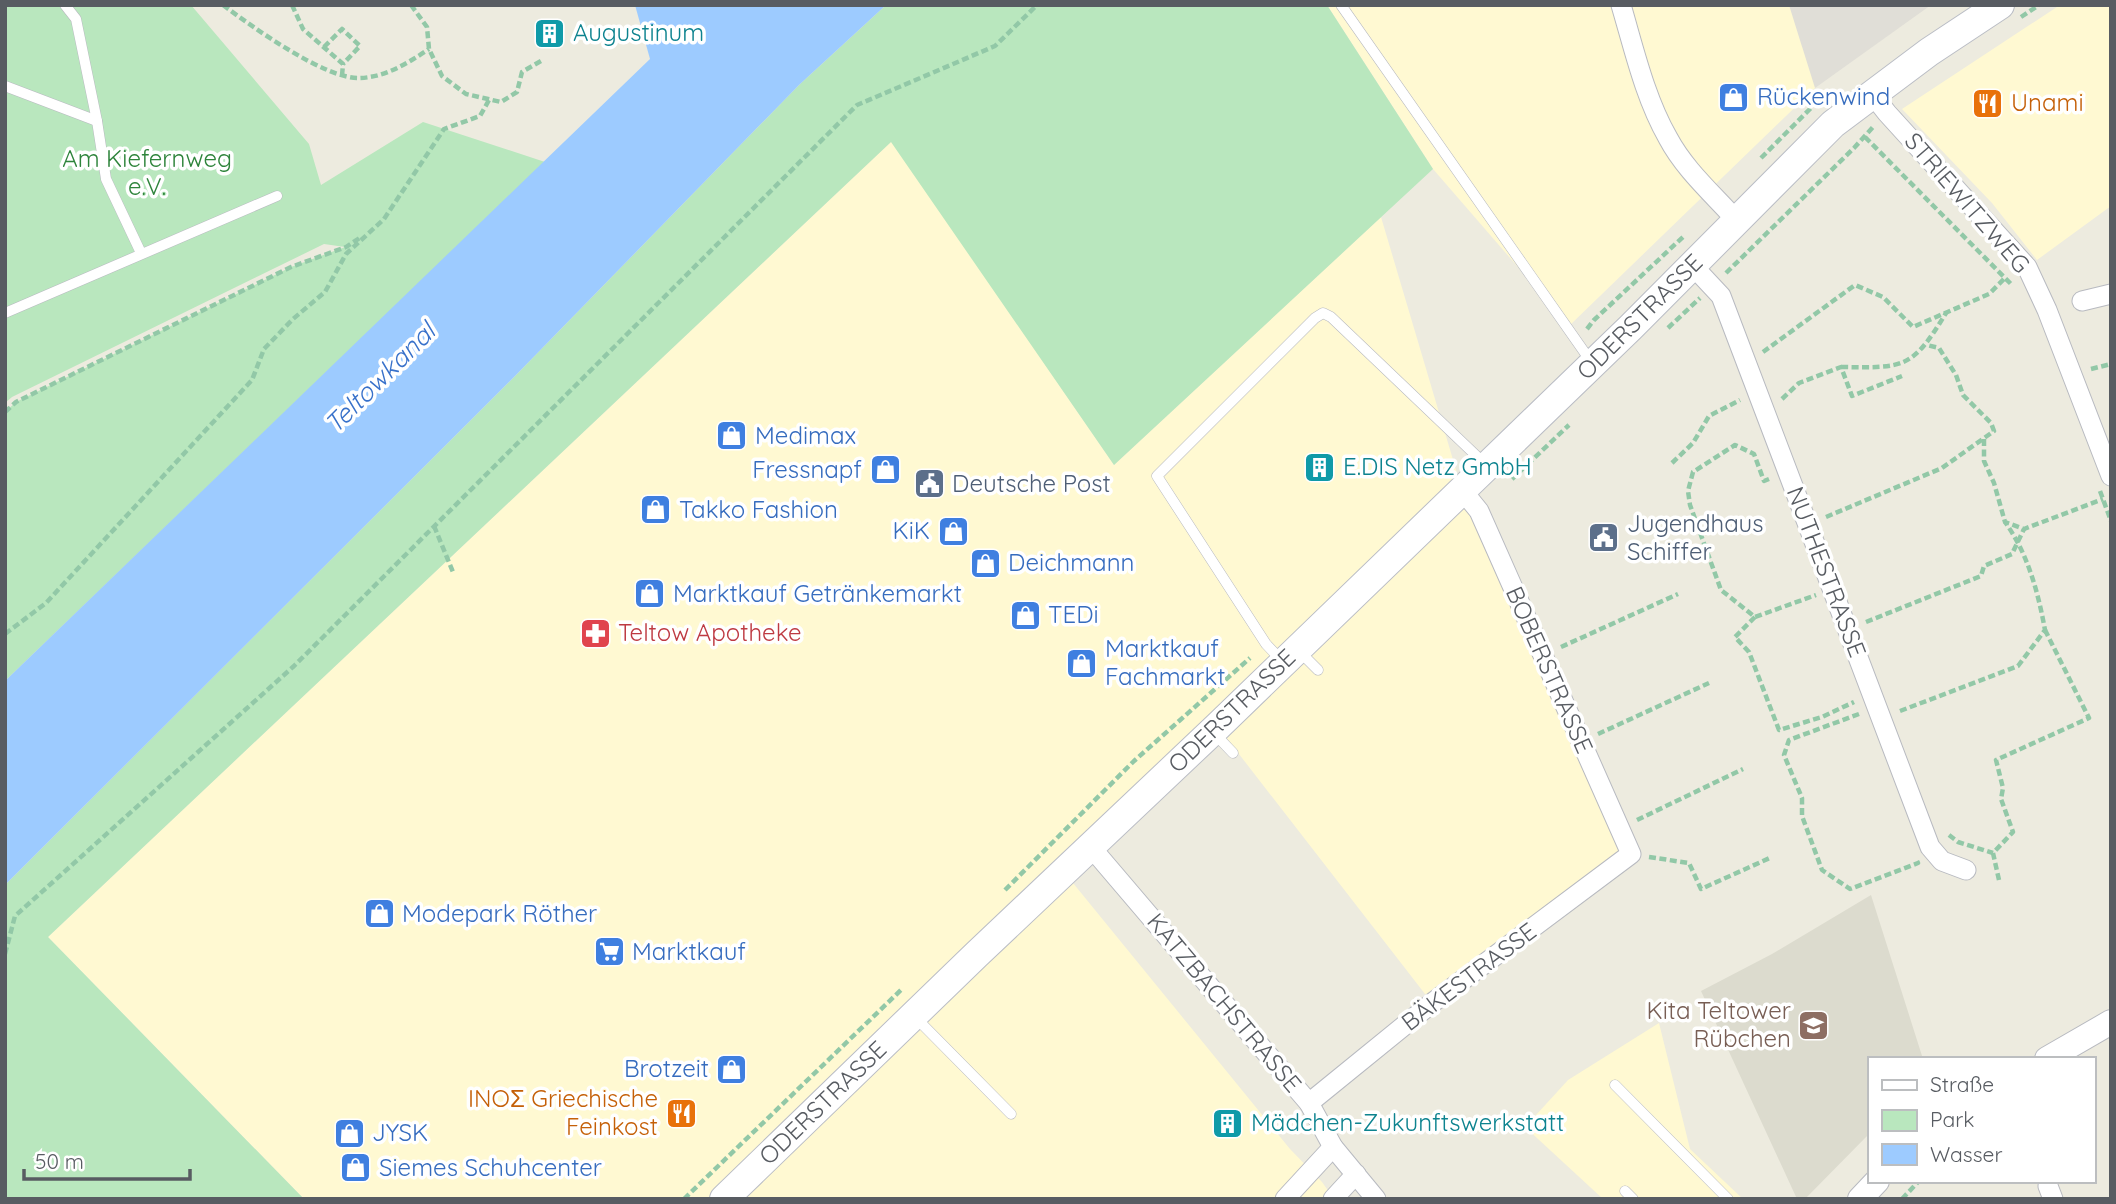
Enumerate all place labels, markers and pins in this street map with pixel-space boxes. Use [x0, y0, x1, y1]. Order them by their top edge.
building icon: Augustinum [533, 16, 567, 50]
place label: Augustinum [573, 17, 704, 47]
shop icon: Rückenwind [1717, 80, 1751, 114]
place label: Rückenwind [1757, 81, 1890, 111]
restaurant icon: Unami [1971, 86, 2005, 120]
place label: Unami [2011, 87, 2084, 117]
shop icon: Medimax [715, 419, 749, 453]
place label: Medimax [755, 420, 856, 450]
building icon: E.DIS Netz GmbH [1303, 450, 1337, 484]
place label: E.DIS Netz GmbH [1343, 451, 1532, 481]
shop icon: Fressnapf [868, 453, 902, 487]
place label: Fressnapf [752, 454, 862, 484]
public building icon: Deutsche Post [912, 467, 946, 501]
place label: Deutsche Post [952, 468, 1111, 498]
shop icon: Takko Fashion [639, 493, 673, 527]
place label: Takko Fashion [679, 494, 838, 524]
place label: Jugendhaus Schiffer [1627, 508, 1763, 566]
shop icon: KiK [936, 514, 970, 548]
place label: KiK [892, 515, 930, 545]
public building icon: Jugendhaus Schiffer [1587, 521, 1621, 555]
shop icon: Deichmann [968, 546, 1002, 580]
place label: Deichmann [1008, 547, 1134, 577]
shop icon: Marktkauf Getränkemarkt [633, 577, 667, 611]
place label: Marktkauf Getränkemarkt [673, 578, 962, 608]
shop icon: TEDi [1008, 598, 1042, 632]
place label: TEDi [1048, 599, 1099, 629]
pharmacy icon: Teltow Apotheke [578, 616, 612, 650]
place label: Teltow Apotheke [618, 617, 802, 647]
place label: Marktkauf Fachmarkt [1105, 633, 1225, 691]
shop icon: Marktkauf Fachmarkt [1065, 646, 1099, 680]
shop icon: Modepark Röther [362, 897, 396, 931]
place label: Modepark Röther [402, 898, 597, 928]
supermarket icon: Marktkauf [592, 935, 626, 969]
place label: Marktkauf [632, 936, 746, 966]
place label: Kita Teltower Rübchen [1646, 995, 1791, 1053]
school or university icon: Kita Teltower Rübchen [1797, 1008, 1831, 1042]
shop icon: Brotzeit [715, 1052, 749, 1086]
place label: Brotzeit [624, 1053, 709, 1083]
place label: INOΣ Griechische Feinkost [468, 1083, 658, 1141]
restaurant icon: INOΣ Griechische Feinkost [664, 1096, 698, 1130]
building icon: Mädchen-Zukunftswerkstatt [1211, 1106, 1245, 1140]
place label: Mädchen-Zukunftswerkstatt [1251, 1107, 1564, 1137]
shop icon: JYSK [332, 1116, 366, 1150]
place label: JYSK [372, 1117, 428, 1147]
shop icon: Siemes Schuhcenter [339, 1151, 373, 1185]
place label: Siemes Schuhcenter [379, 1152, 602, 1182]

